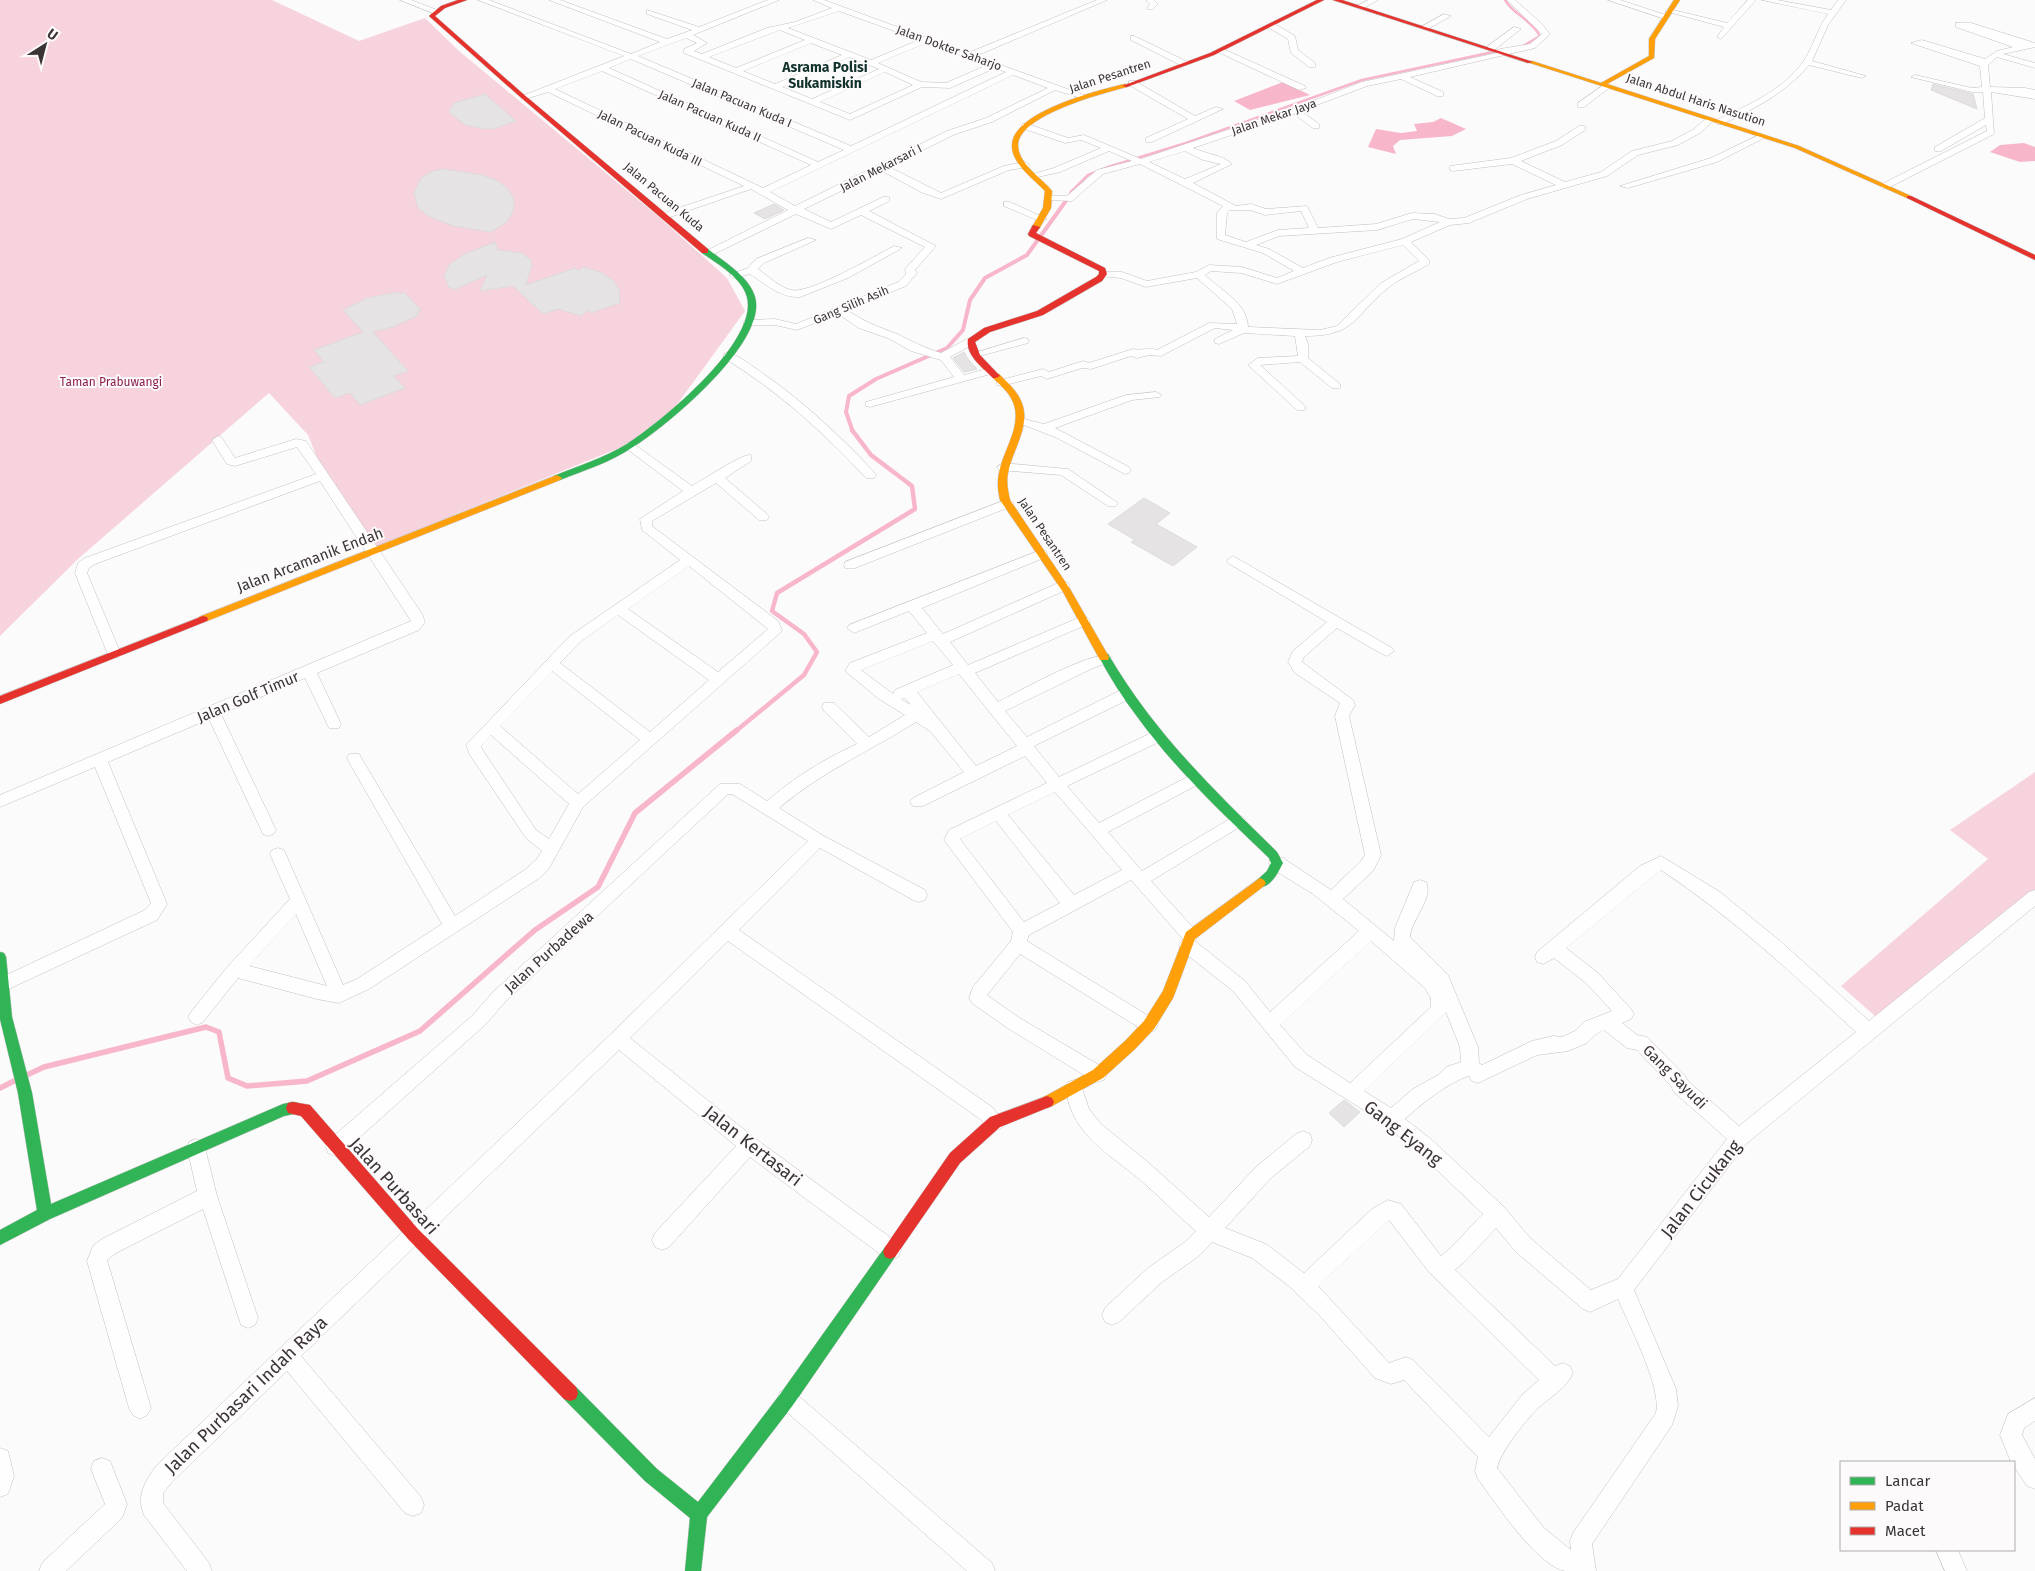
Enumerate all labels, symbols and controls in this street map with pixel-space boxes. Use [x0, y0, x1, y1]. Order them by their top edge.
north arrow [20, 20, 70, 70]
street label: Jalan Dokter Saharjo [894, 22, 1004, 74]
text: U [44, 25, 61, 44]
street label: Jalan Pesantren [1068, 56, 1152, 96]
district label: Asrama Polisi Sukamiskin [781, 59, 868, 92]
street label: Jalan Abdul Haris Nasution [1625, 71, 1767, 129]
street label: Jalan Pacuan Kuda I [690, 76, 794, 130]
street label: Jalan Pacuan Kuda II [657, 87, 763, 145]
street label: Jalan Mekar Jaya [1230, 96, 1318, 138]
street label: Jalan Pacuan Kuda III [596, 107, 704, 169]
street label: Jalan Mekarsari I [838, 141, 924, 195]
street label: Jalan Pacuan Kuda [621, 159, 707, 235]
street label: Gang Silih Asih [811, 283, 891, 327]
park label: Taman Prabuwangi [60, 375, 162, 389]
street label: Jalan Pesantren [1016, 495, 1074, 573]
street label: Jalan Arcamanik Endah [234, 524, 386, 596]
street label: Jalan Golf Timur [194, 667, 302, 727]
street label: Jalan Purbadewa [501, 907, 597, 997]
street label: Gang Sayudi [1639, 1041, 1711, 1113]
street label: Gang Eyang [1359, 1096, 1447, 1171]
street label: Jalan Kertasari [700, 1101, 806, 1191]
street label: Jalan Purbasari [345, 1133, 443, 1239]
street label: Jalan Cicukang [1656, 1135, 1746, 1242]
street label: Jalan Purbasari Indah Raya [160, 1311, 332, 1479]
legend [1840, 1461, 2015, 1551]
text: Lancar [1885, 1472, 1930, 1490]
text: Padat [1885, 1497, 1924, 1515]
text: Macet [1885, 1522, 1926, 1540]

